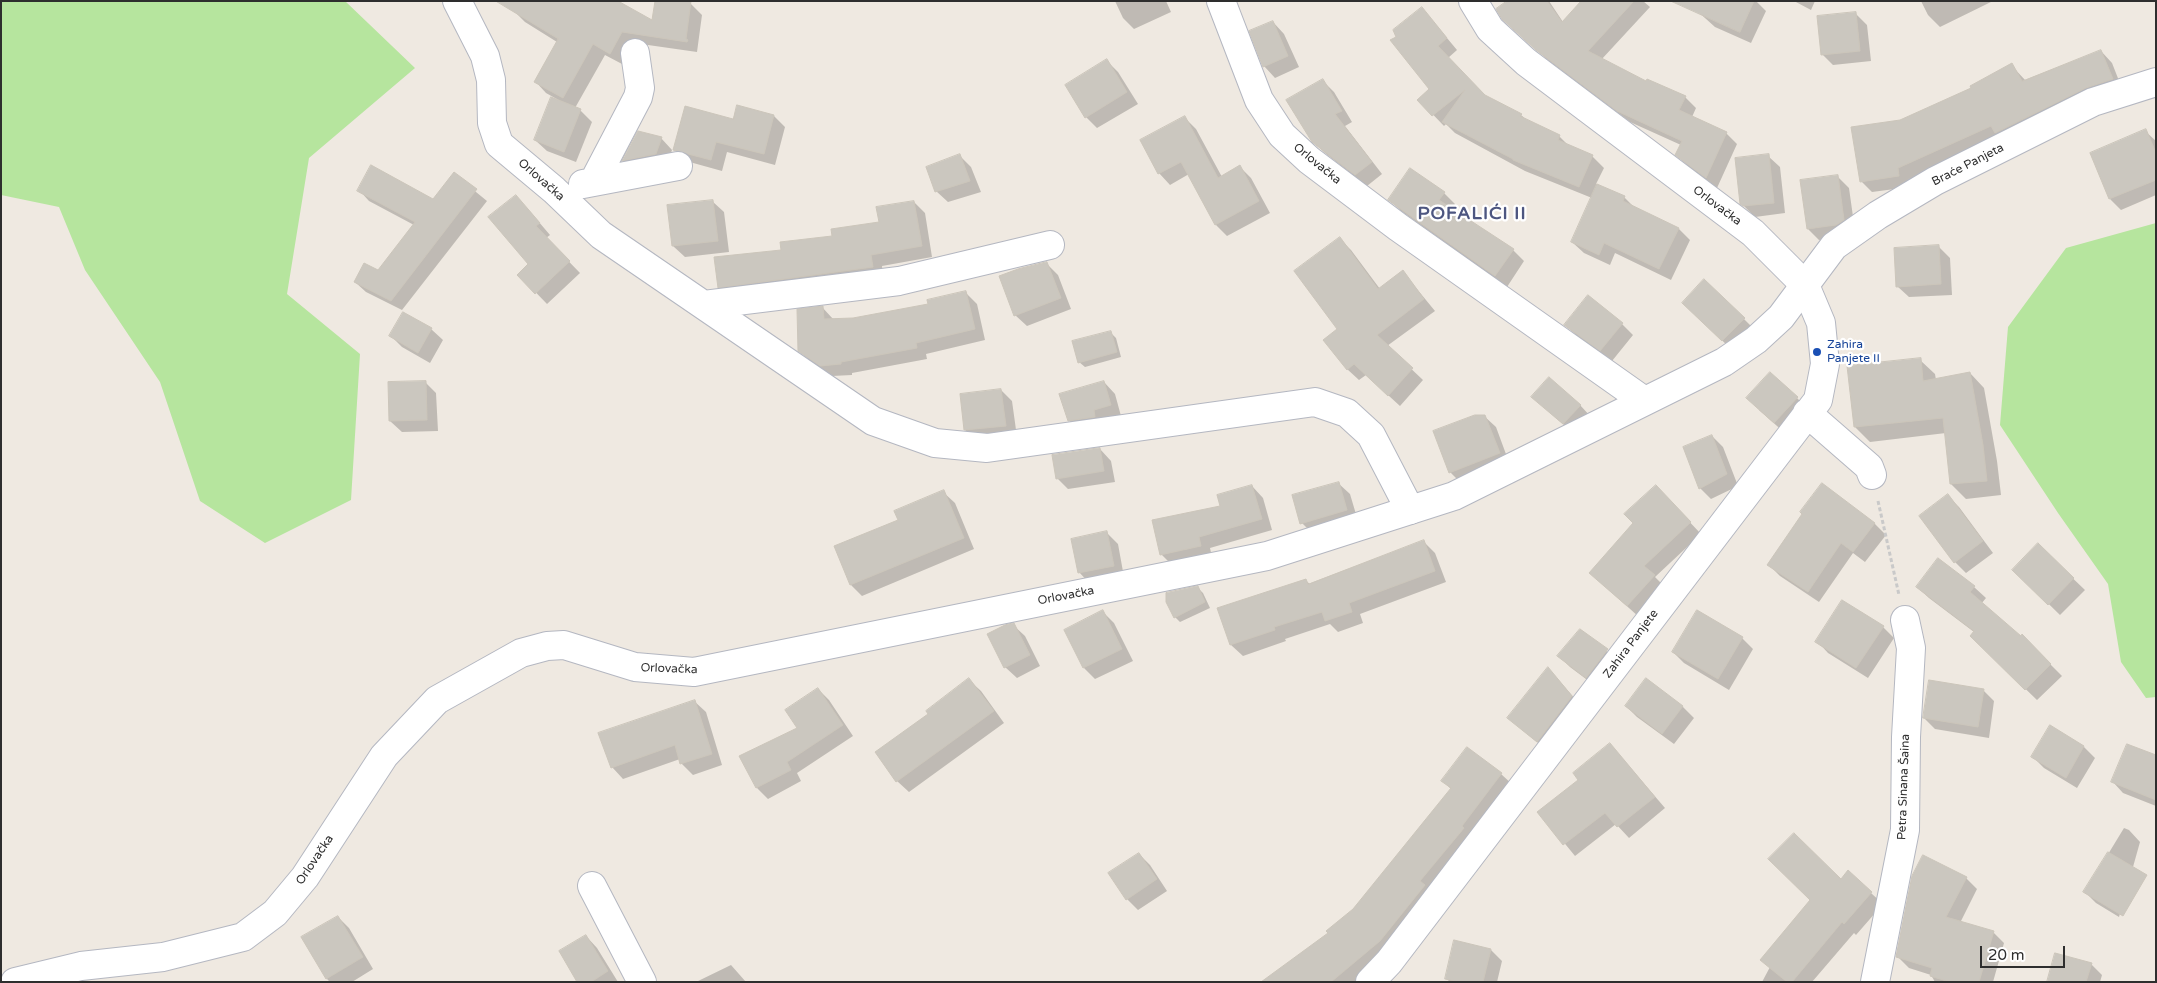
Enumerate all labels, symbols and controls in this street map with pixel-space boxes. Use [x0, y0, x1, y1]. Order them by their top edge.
street label: Orlovačka [1290, 140, 1344, 188]
street label: Braće Panjeta [1930, 141, 2006, 189]
street label: Orlovačka [515, 156, 567, 204]
street label: Orlovačka [1690, 183, 1744, 229]
district label: POFALIĆI II [1416, 203, 1528, 225]
place label: Zahira Panjete II [1827, 338, 1880, 366]
marker: Zahira Panjete II [1811, 346, 1823, 358]
street label: Orlovačka [1037, 583, 1095, 609]
street label: Zahira Panjete [1601, 607, 1661, 681]
street label: Orlovačka [640, 661, 698, 677]
street label: Petra Sinana Šaina [1895, 734, 1913, 840]
street label: Orlovačka [293, 832, 337, 888]
scale bar [1982, 936, 2067, 968]
text: 20 m [1988, 946, 2025, 964]

